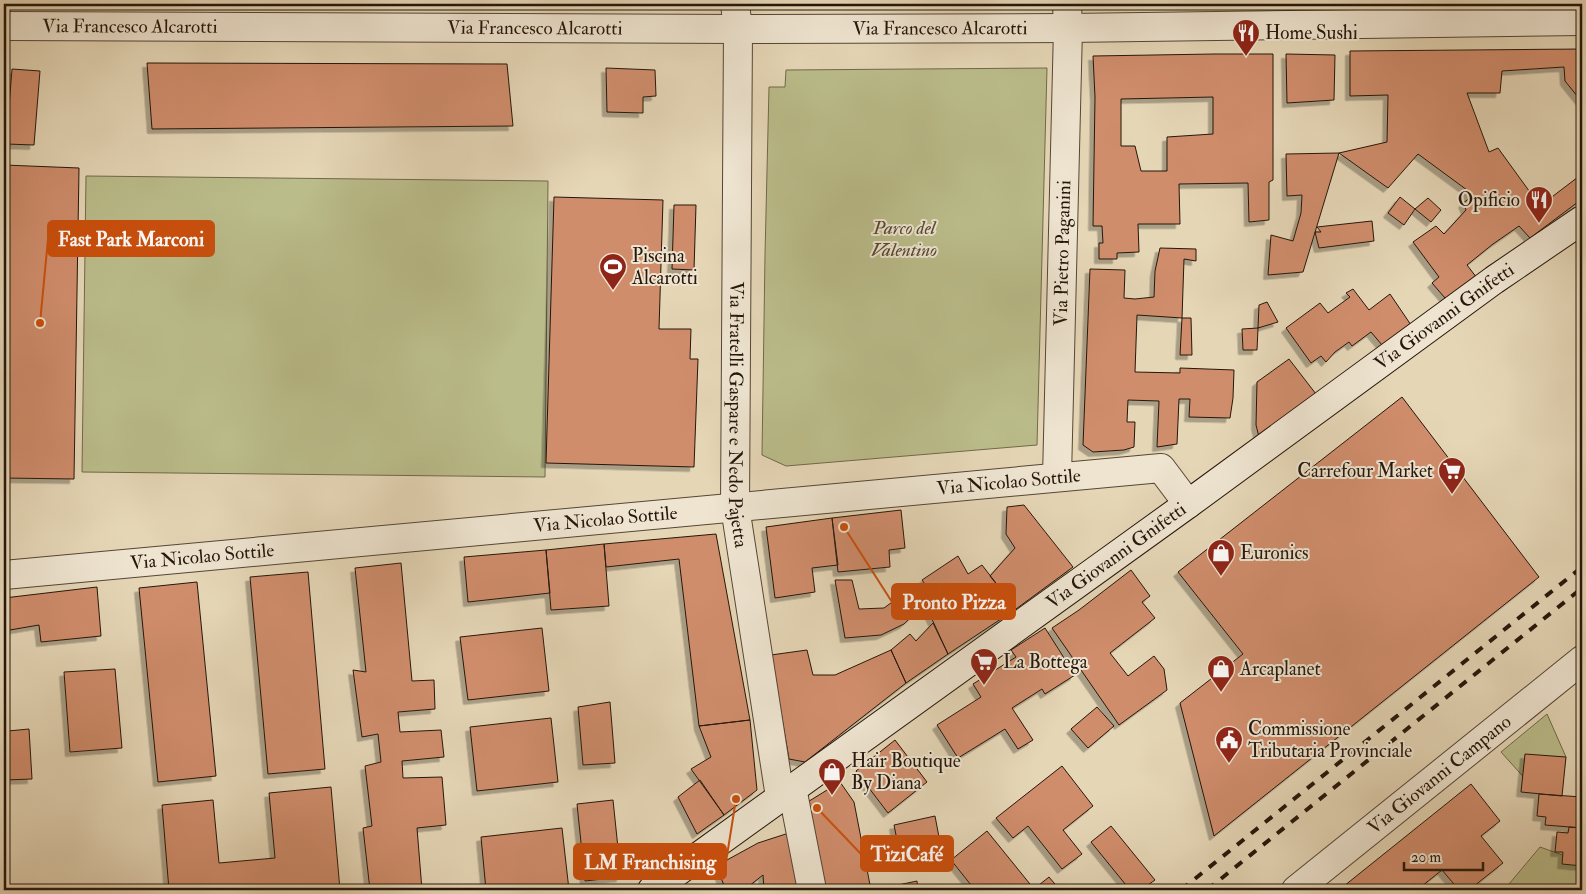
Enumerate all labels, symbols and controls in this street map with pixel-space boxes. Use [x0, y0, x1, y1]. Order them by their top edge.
street label: Via Francesco Alcarotti [42, 14, 218, 39]
street label: Via Francesco Alcarotti [447, 16, 623, 41]
street label: Via Francesco Alcarotti [852, 16, 1028, 41]
restaurant icon: Home Sushi [1231, 18, 1261, 57]
place label: Home Sushi [1265, 21, 1358, 45]
street label: Via Pietro Paganini [1049, 180, 1076, 326]
restaurant icon: Opificio [1524, 185, 1554, 224]
place label: Opificio [1458, 188, 1520, 213]
park label: Parco del Valentino [871, 216, 937, 262]
callout: Fast Park Marconi [48, 221, 214, 256]
text: Fast Park Marconi [58, 227, 205, 252]
place label: Piscina Alcarotti [631, 244, 698, 290]
sports icon: Piscina Alcarotti [598, 252, 628, 291]
street label: Via Giovanni Gnifetti [1370, 258, 1519, 375]
street label: Via Fratelli Gaspare e Nedo Pajetta [723, 282, 753, 549]
supermarket icon: Carrefour Market [1437, 456, 1467, 495]
place label: Carrefour Market [1297, 459, 1433, 483]
street label: Via Nicolao Sottile [936, 463, 1082, 501]
street label: Via Giovanni Gnifetti [1041, 497, 1191, 614]
street label: Via Nicolao Sottile [532, 501, 679, 538]
street label: Via Nicolao Sottile [129, 538, 275, 575]
shop icon: Euronics [1206, 538, 1236, 577]
place label: Euronics [1240, 541, 1309, 565]
callout: Pronto Pizza [892, 584, 1015, 619]
text: Pronto Pizza [902, 590, 1007, 615]
supermarket icon: La Bottega [969, 647, 999, 686]
place label: La Bottega [1003, 650, 1088, 674]
shop icon: Arcaplanet [1206, 654, 1236, 693]
place label: Arcaplanet [1239, 657, 1321, 682]
street label: Via Giovanni Campano [1363, 710, 1516, 840]
place label: Commissione Tributaria Provinciale [1248, 717, 1412, 763]
public building icon: Commissione Tributaria Provinciale [1214, 725, 1244, 764]
place label: Hair Boutique By Diana [851, 749, 961, 795]
shop icon: Hair Boutique By Diana [817, 757, 847, 796]
callout: TiziCafé [861, 836, 953, 871]
scale bar [1404, 839, 1482, 871]
text: TiziCafé [870, 842, 944, 867]
callout: LM Franchising [574, 844, 726, 879]
text: 20 m [1411, 848, 1441, 867]
text: LM Franchising [584, 850, 717, 876]

